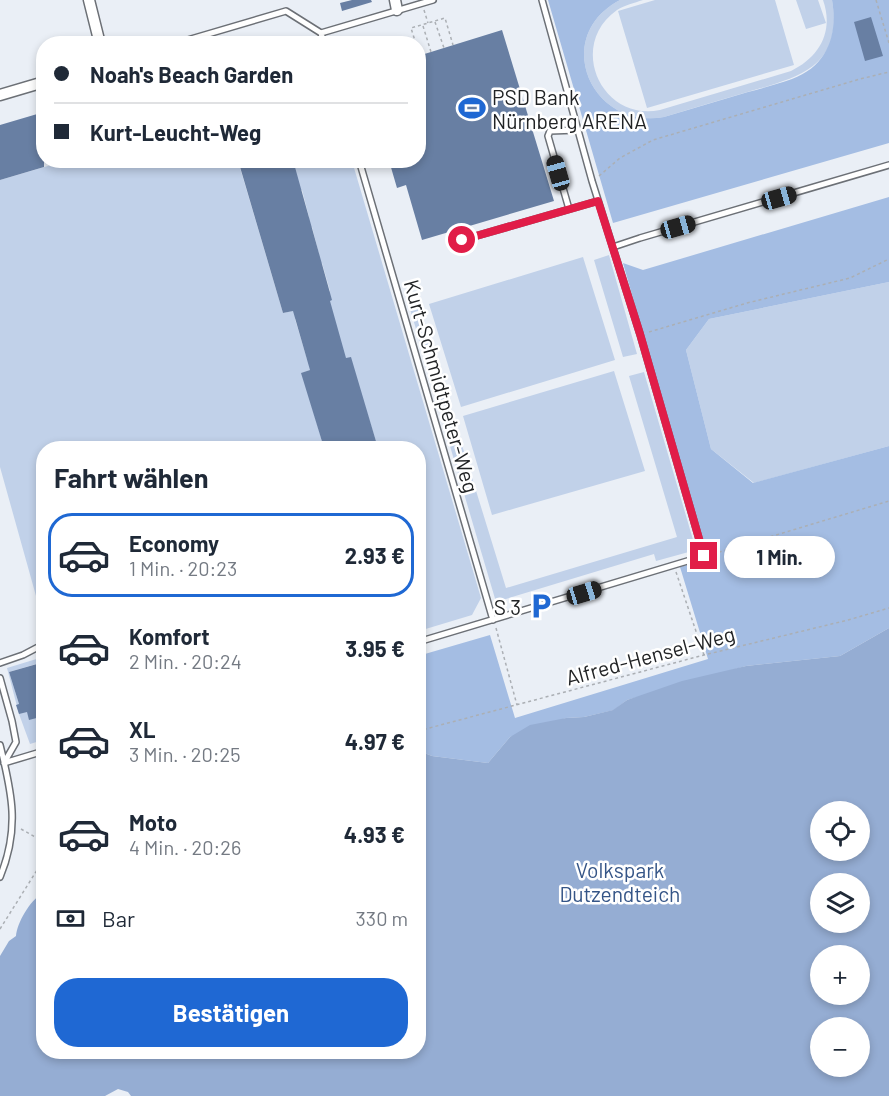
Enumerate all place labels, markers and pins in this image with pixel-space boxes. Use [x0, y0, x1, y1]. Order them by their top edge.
place label: PSD Bank Nürnberg ARENA [492, 84, 647, 133]
sports icon: PSD Bank Nürnberg ARENA [457, 93, 487, 123]
parking icon: S 3 [526, 591, 556, 621]
place label: S 3 [494, 594, 521, 619]

